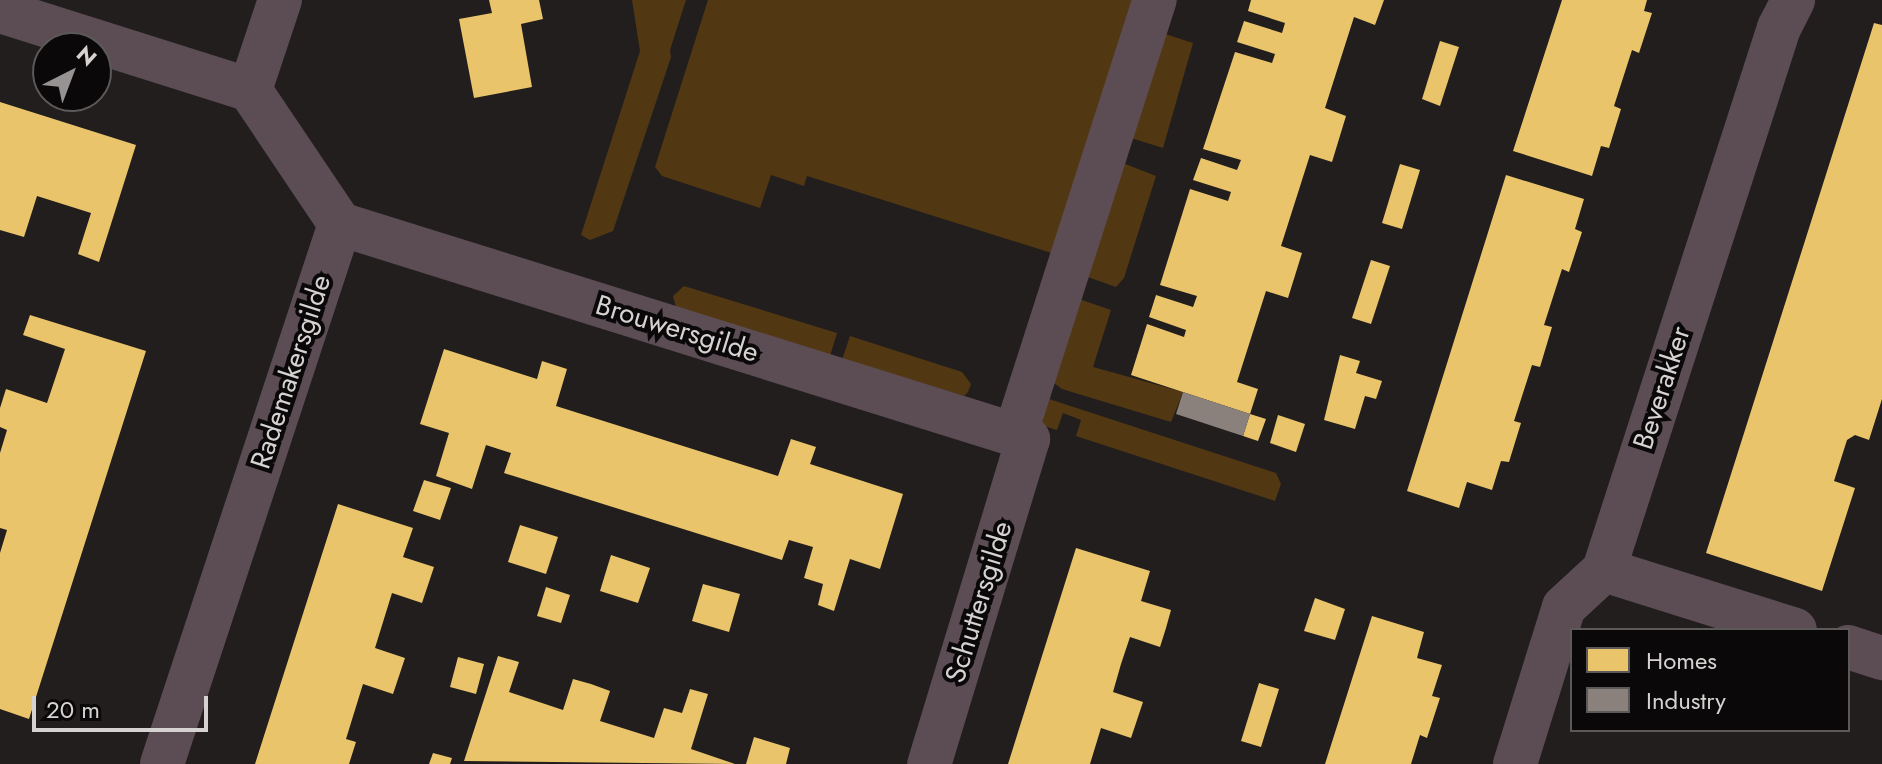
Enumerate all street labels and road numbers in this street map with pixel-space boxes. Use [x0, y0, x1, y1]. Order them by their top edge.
street label: Rademakersgilde [244, 271, 338, 473]
street label: Brouwersgilde [591, 288, 763, 370]
street label: Beverakker [1626, 322, 1698, 454]
street label: Schuttersgilde [939, 517, 1019, 687]

